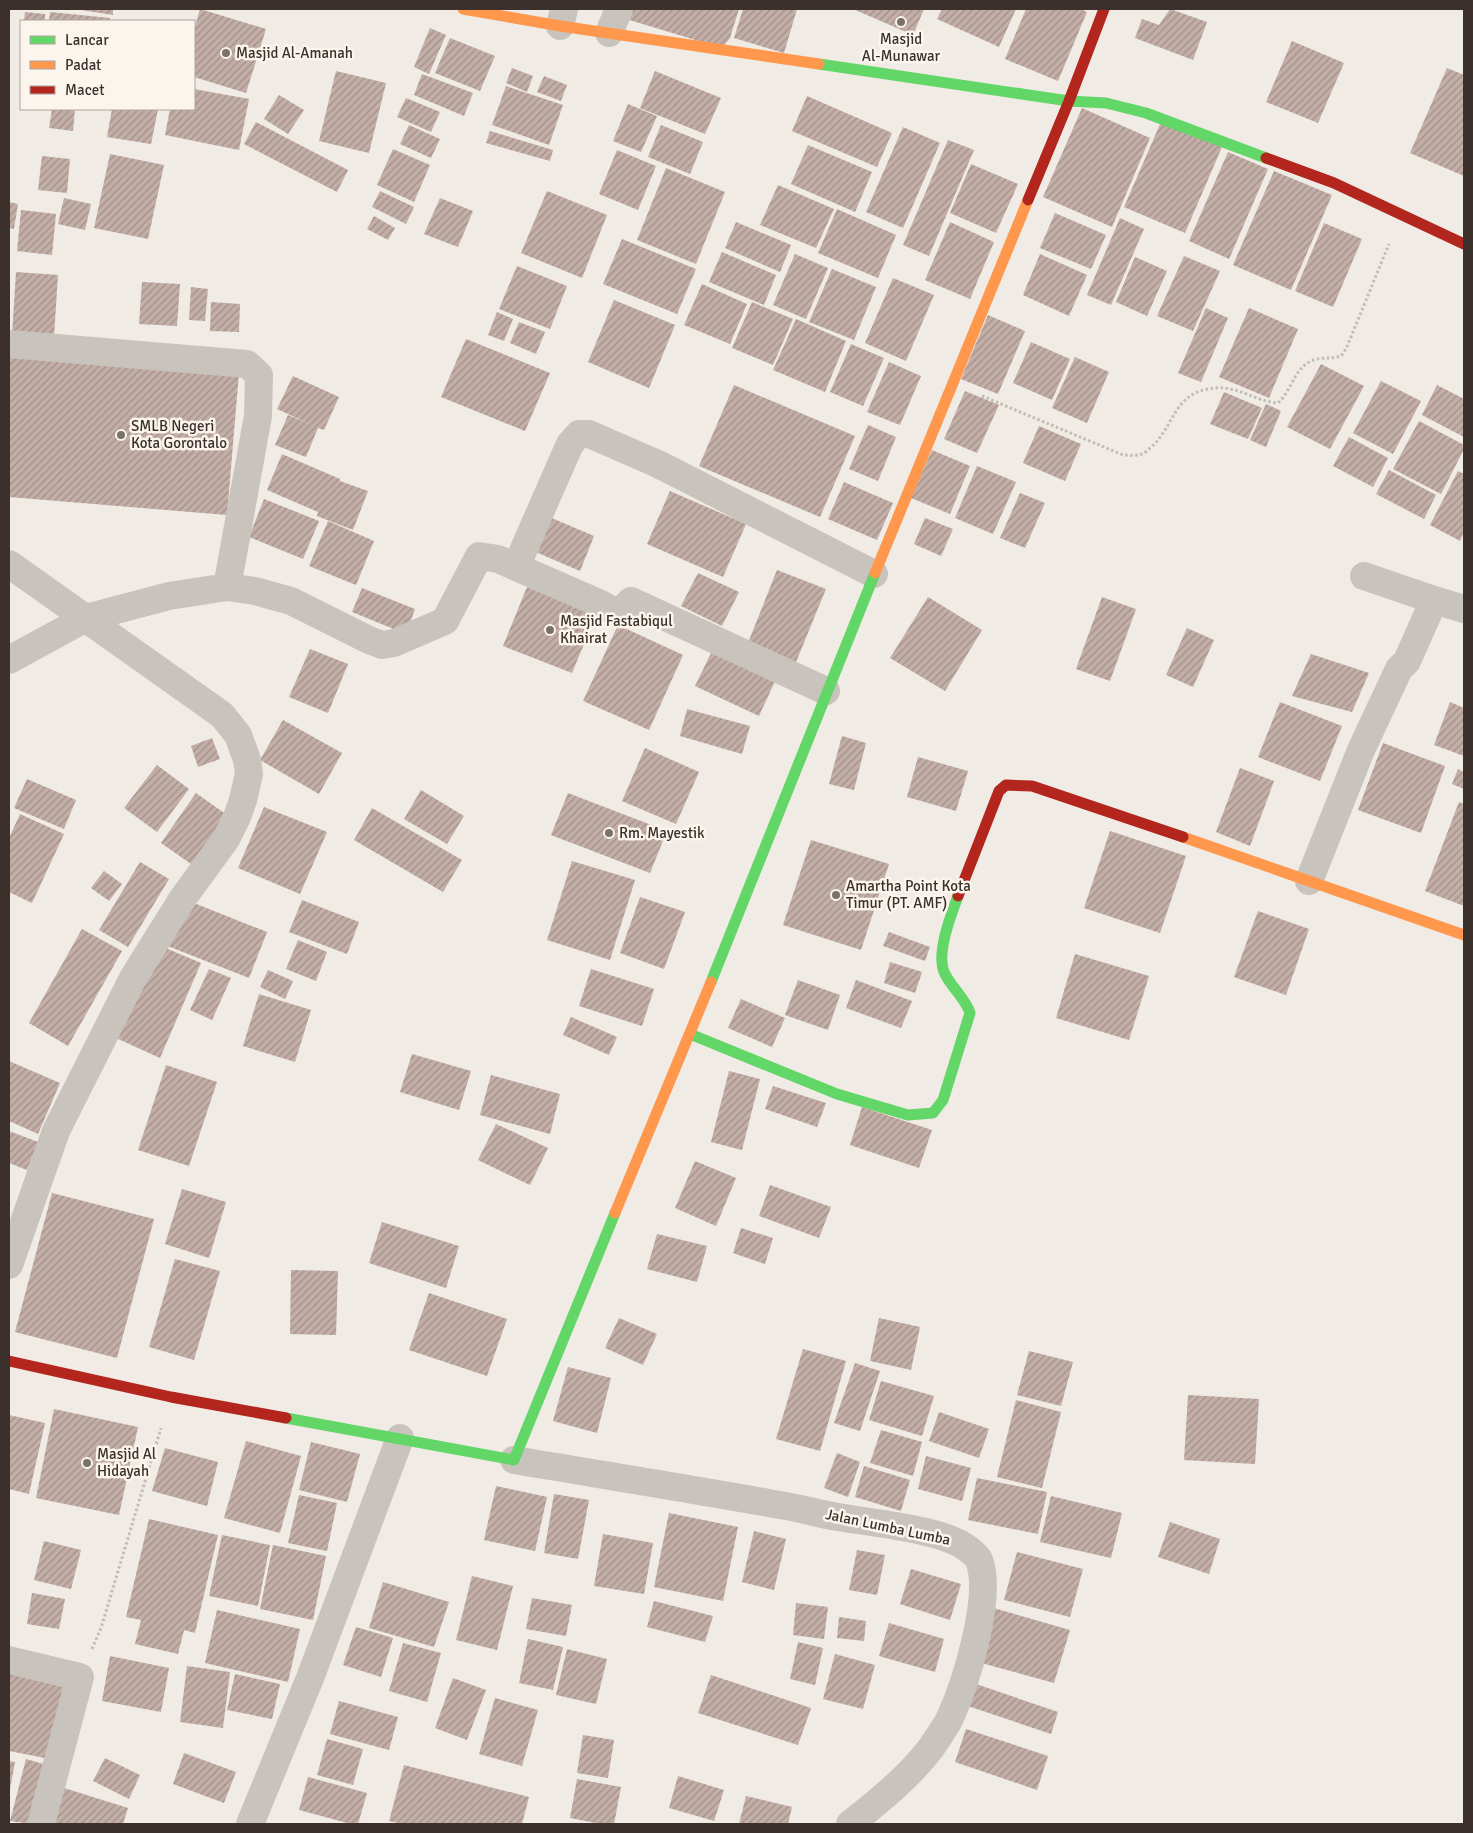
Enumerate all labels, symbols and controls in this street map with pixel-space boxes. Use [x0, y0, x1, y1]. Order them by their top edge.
marker: Masjid Al-Munawar [895, 16, 907, 28]
legend [20, 20, 195, 110]
place label: Masjid Al-Munawar [862, 30, 941, 65]
text: Lancar [65, 31, 109, 49]
place label: Masjid Al-Amanah [236, 44, 353, 62]
marker: Masjid Al-Amanah [220, 47, 232, 59]
text: Padat [65, 56, 101, 74]
text: Macet [65, 81, 104, 99]
place label: SMLB Negeri Kota Gorontalo [131, 417, 227, 452]
marker: SMLB Negeri Kota Gorontalo [115, 429, 127, 441]
place label: Masjid Fastabiqul Khairat [560, 612, 673, 647]
marker: Masjid Fastabiqul Khairat [544, 624, 556, 636]
place label: Rm. Mayestik [619, 824, 705, 842]
marker: Rm. Mayestik [603, 827, 615, 839]
place label: Amartha Point Kota Timur (PT. AMF) [846, 877, 971, 912]
marker: Amartha Point Kota Timur (PT. AMF) [830, 889, 842, 901]
place label: Masjid Al Hidayah [97, 1445, 156, 1480]
marker: Masjid Al Hidayah [81, 1457, 93, 1469]
street label: Jalan Lumba Lumba [824, 1505, 952, 1549]

